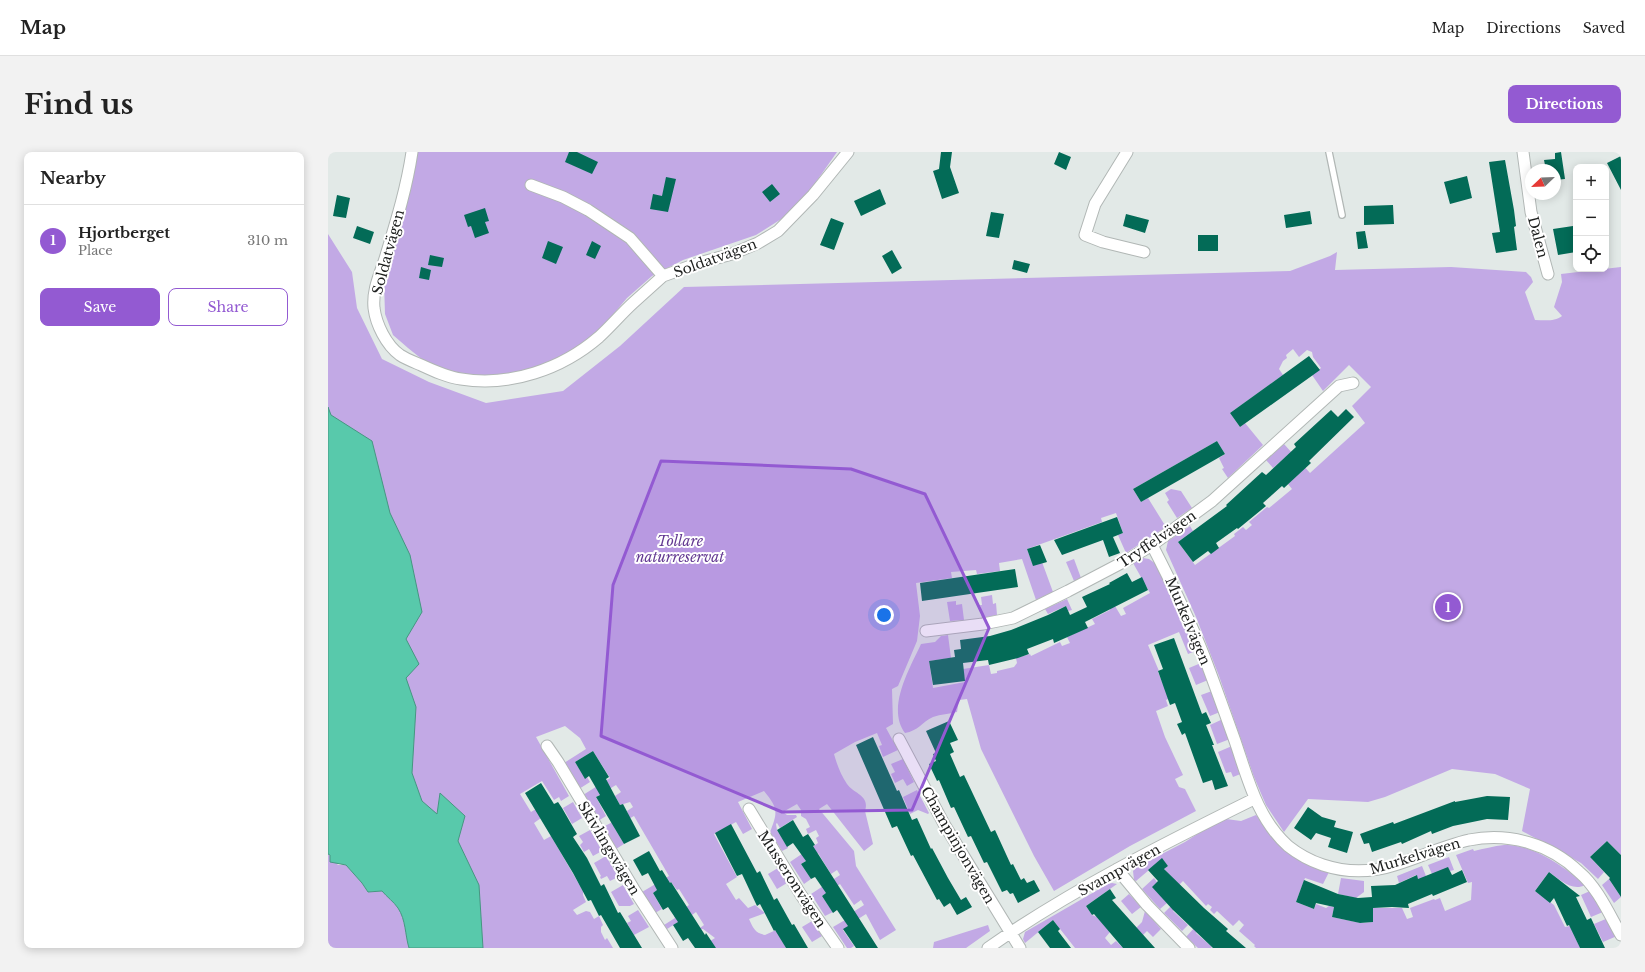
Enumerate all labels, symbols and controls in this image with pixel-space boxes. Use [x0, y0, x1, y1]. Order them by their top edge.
text: Map [20, 16, 66, 39]
text: Map [1432, 19, 1464, 37]
text: Directions [1486, 19, 1561, 37]
text: Saved [1583, 19, 1625, 37]
button: Directions [1508, 85, 1621, 123]
text: Find us [24, 87, 134, 122]
north arrow [1525, 164, 1561, 200]
map controls [1573, 164, 1609, 272]
button: + [1573, 164, 1609, 200]
text: Nearby [40, 168, 106, 189]
button: − [1573, 200, 1609, 236]
street label: Soldatvägen [368, 207, 408, 297]
street label: Dalen [1524, 214, 1552, 260]
text: Hjortberget [78, 223, 170, 242]
text: 1 [50, 232, 56, 249]
text: 310 m [247, 232, 288, 249]
street label: Soldatvägen [671, 234, 759, 281]
button: locate [1573, 236, 1609, 272]
text: Place [78, 242, 113, 259]
button: Save [40, 288, 160, 326]
button: Share [168, 288, 288, 326]
street label: Tryffelvägen [1114, 506, 1200, 572]
park label: Tollare naturreservat [636, 532, 725, 566]
street label: Murkelvägen [1161, 574, 1215, 668]
pin: 1 [1435, 592, 1461, 622]
your location [874, 605, 894, 625]
street label: Champinjonvägen [917, 783, 999, 907]
street label: Skivlingsvägen [574, 798, 644, 899]
street label: Musseronvägen [754, 827, 830, 931]
street label: Murkelvägen [1368, 834, 1463, 878]
street label: Svampvägen [1075, 840, 1164, 900]

